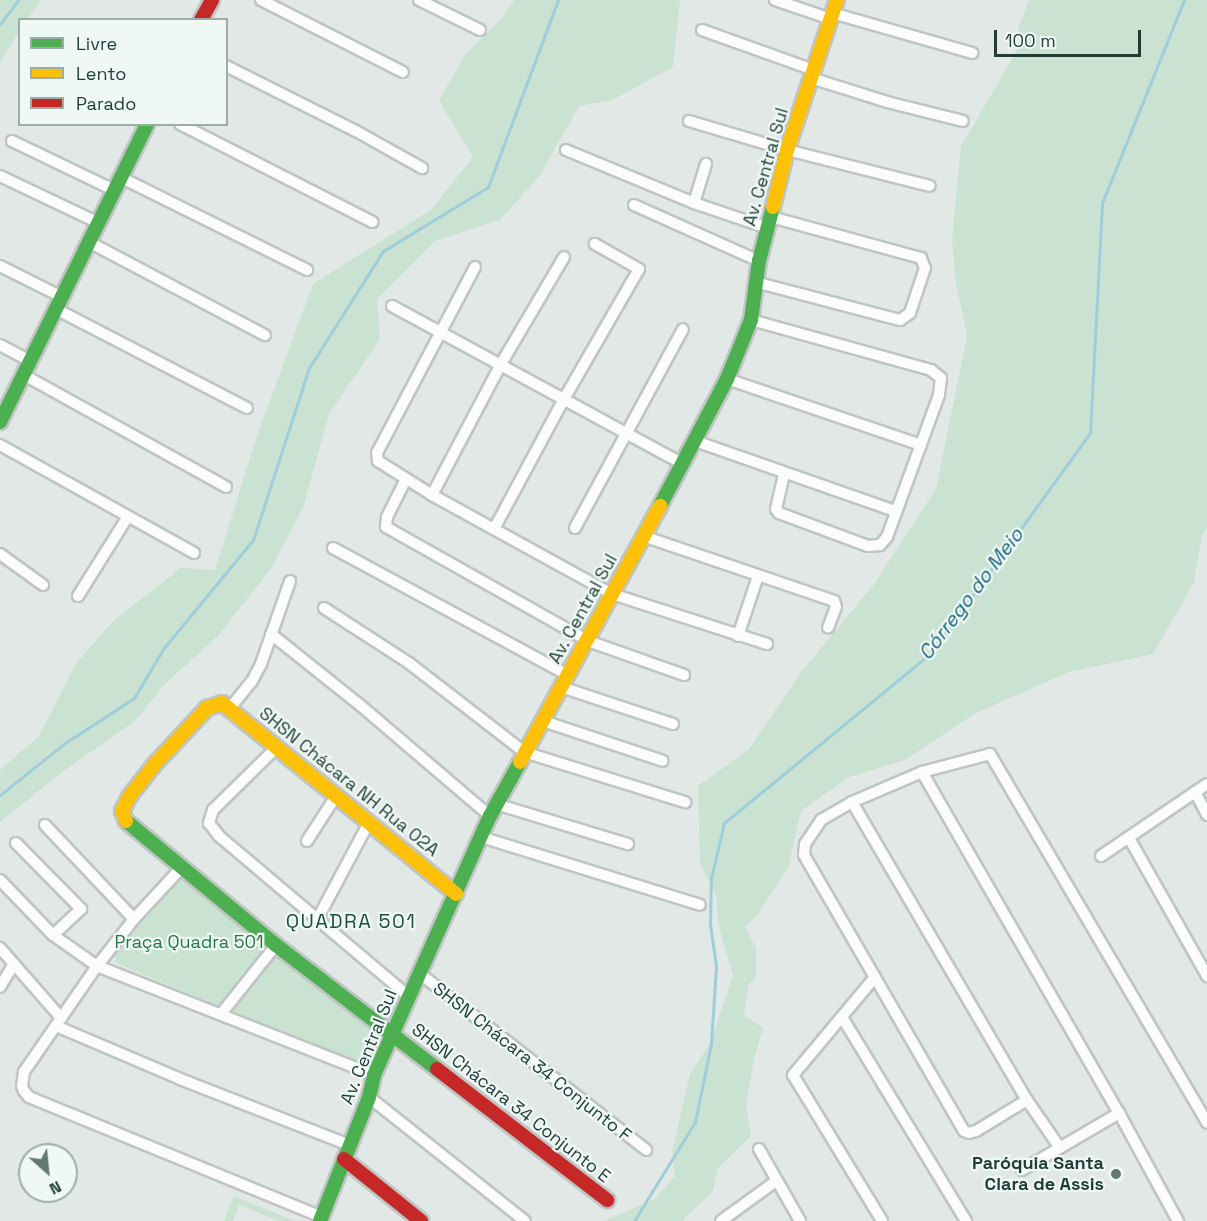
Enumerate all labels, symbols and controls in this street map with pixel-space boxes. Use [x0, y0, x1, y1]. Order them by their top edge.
legend [18, 18, 228, 126]
scale bar [997, 18, 1144, 56]
text: 100 m [1005, 29, 1056, 52]
text: Livre [76, 32, 117, 55]
text: Lento [76, 62, 126, 85]
text: Parado [76, 92, 136, 115]
street label: Av. Central Sul [739, 105, 793, 229]
water label: Córrego do Meio [914, 523, 1028, 665]
street label: Av. Central Sul [544, 550, 622, 668]
street label: SHSN Chácara NH Rua 02A [255, 703, 443, 861]
district label: QUADRA 501 [286, 909, 416, 933]
park label: Praça Quadra 501 [114, 931, 264, 953]
street label: SHSN Chácara 34 Conjunto F [428, 978, 636, 1146]
street label: Av. Central Sul [336, 986, 402, 1108]
street label: SHSN Chácara 34 Conjunto E [407, 1019, 615, 1187]
north arrow [18, 1143, 78, 1203]
place label: Paróquia Santa Clara de Assis [972, 1153, 1104, 1196]
marker: Paróquia Santa Clara de Assis [1109, 1167, 1123, 1181]
text: N [46, 1176, 65, 1199]

